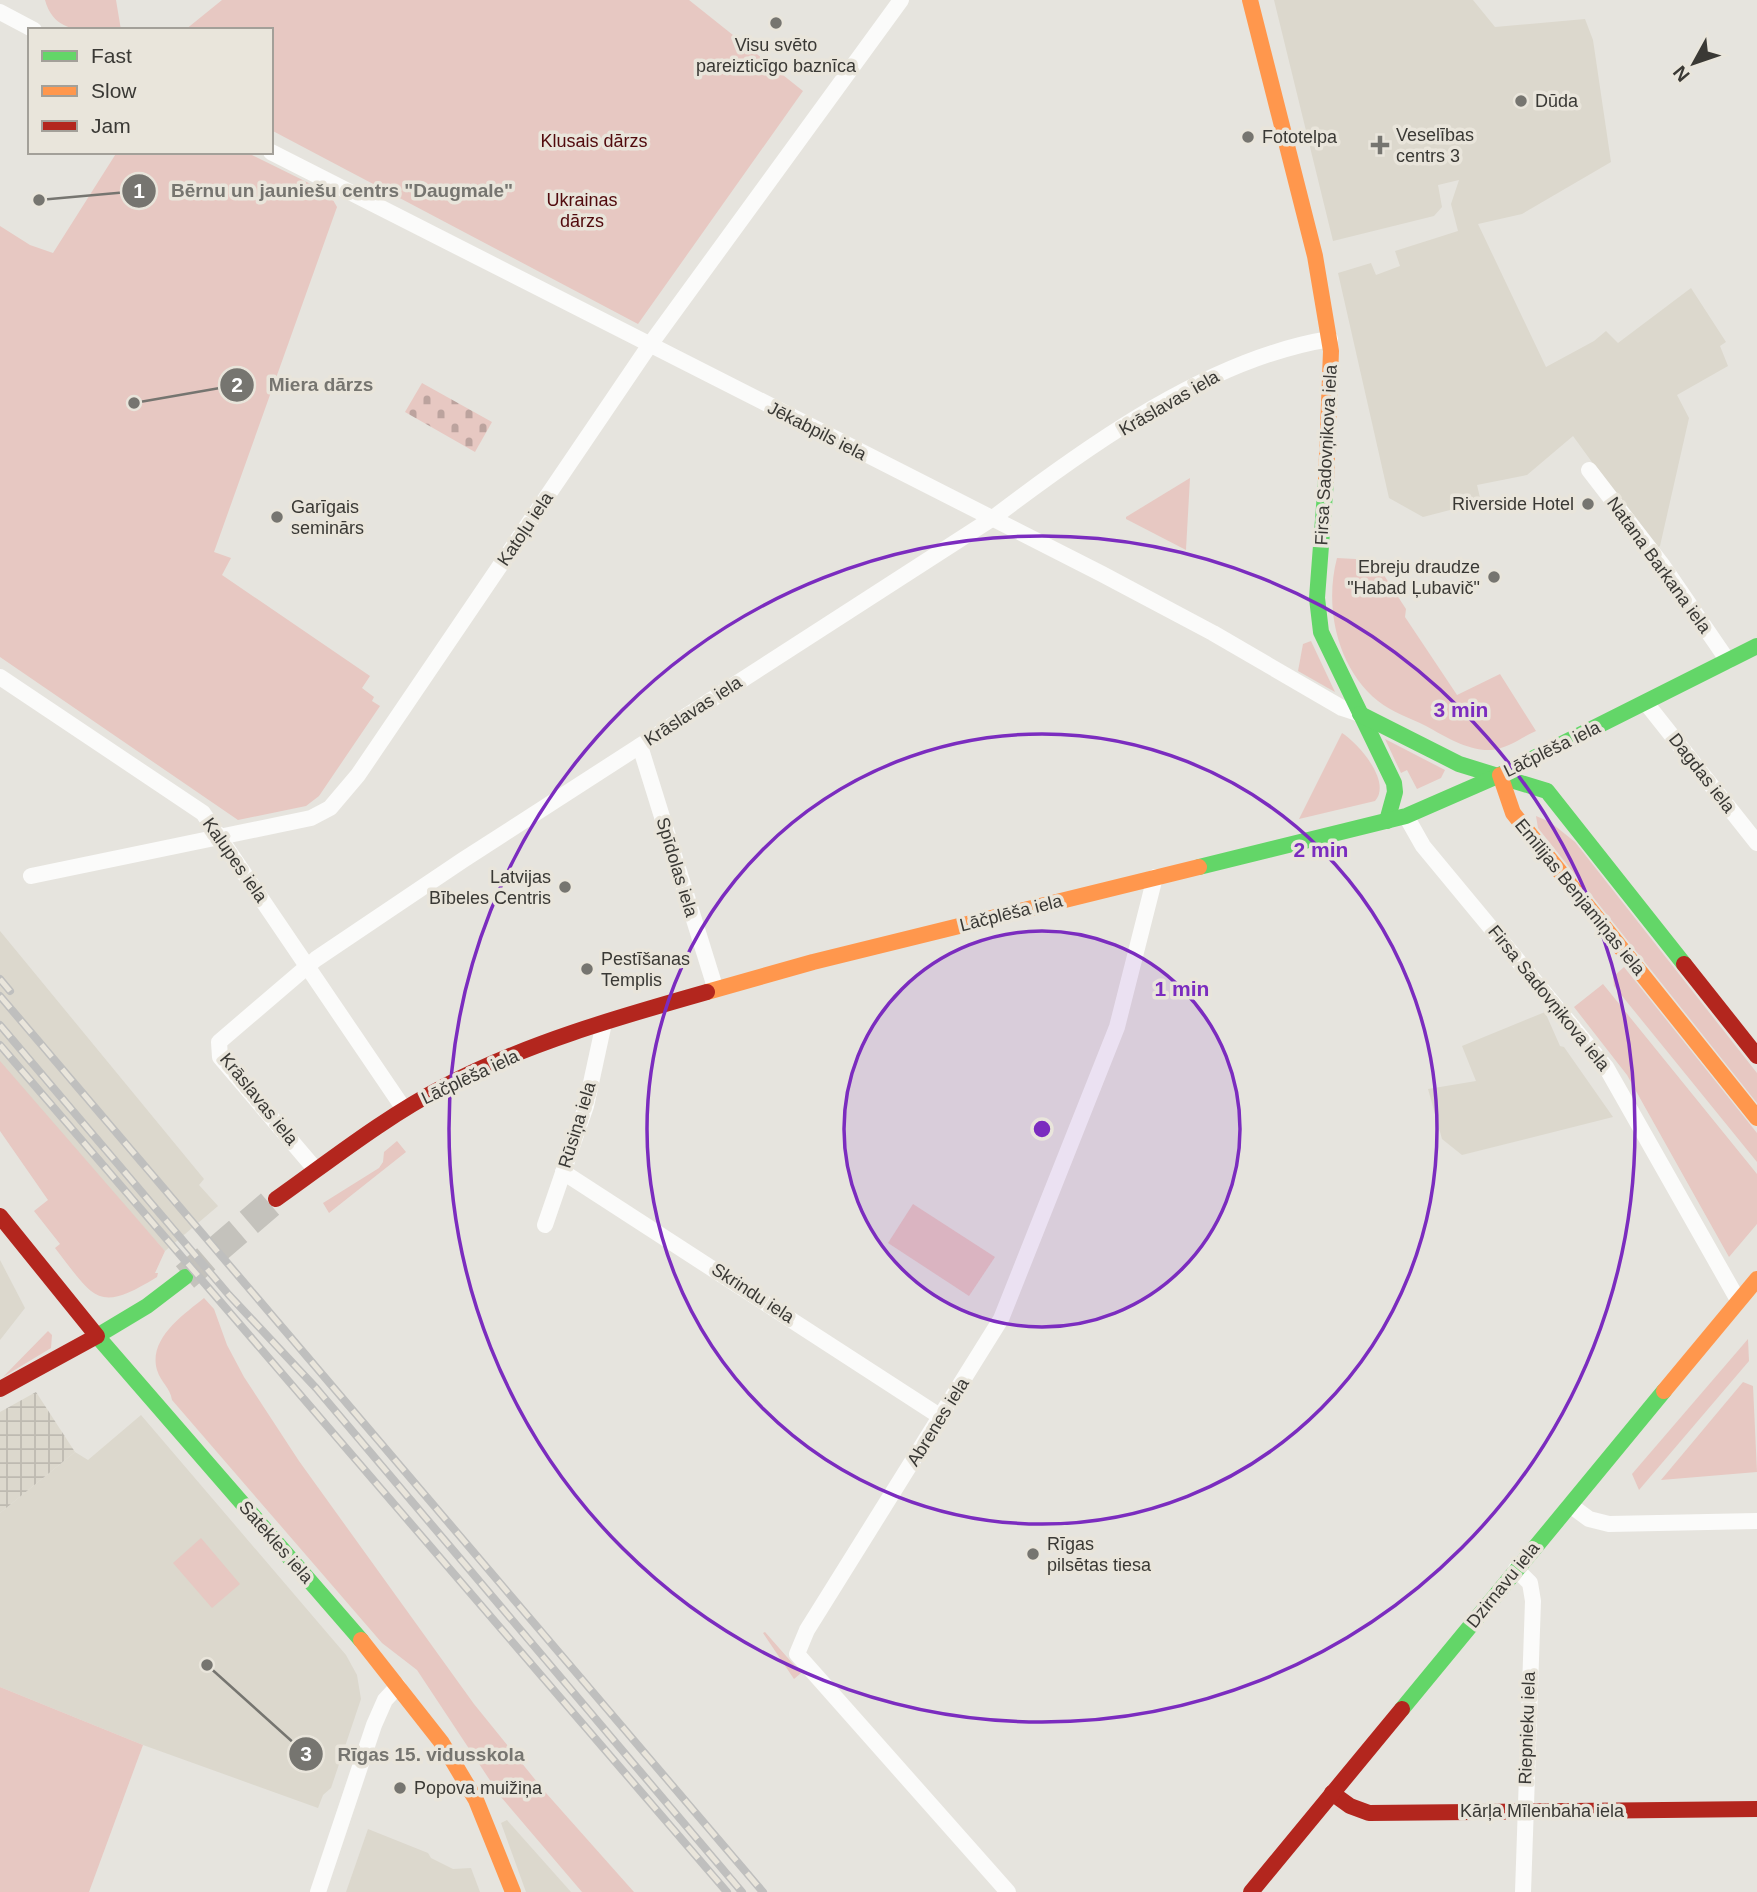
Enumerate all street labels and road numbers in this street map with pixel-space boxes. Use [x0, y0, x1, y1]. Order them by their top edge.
street label: Firsa Sadovņikova iela [1311, 363, 1341, 546]
street label: Krāslavas iela [1115, 366, 1223, 440]
street label: Jēkabpils iela [764, 398, 871, 465]
street label: Katoļu iela [493, 488, 557, 569]
street label: Natana Barkana iela [1603, 493, 1716, 638]
street label: Krāslavas iela [641, 672, 746, 750]
street label: Lāčplēša iela [1500, 717, 1604, 781]
street label: Dagdas iela [1665, 729, 1740, 817]
street label: Kalupes iela [199, 814, 272, 907]
street label: Spīdolas iela [652, 815, 702, 920]
street label: Emīlijas Benjamiņas iela [1511, 815, 1650, 980]
street label: Lāčplēša iela [958, 890, 1065, 935]
street label: Firsa Sadovņikova iela [1484, 921, 1614, 1075]
street label: Lāčplēša iela [418, 1045, 523, 1108]
street label: Krāslavas iela [216, 1049, 303, 1150]
street label: Rūsiņa iela [554, 1079, 600, 1171]
street label: Skrindu iela [708, 1259, 799, 1328]
street label: Abrenes iela [903, 1373, 974, 1470]
street label: Satekles iela [235, 1497, 318, 1588]
street label: Dzirnavu iela [1462, 1538, 1544, 1632]
street label: Riepnieku iela [1515, 1670, 1539, 1785]
street label: Kārļa Mīlenbaha iela [1460, 1801, 1625, 1821]

